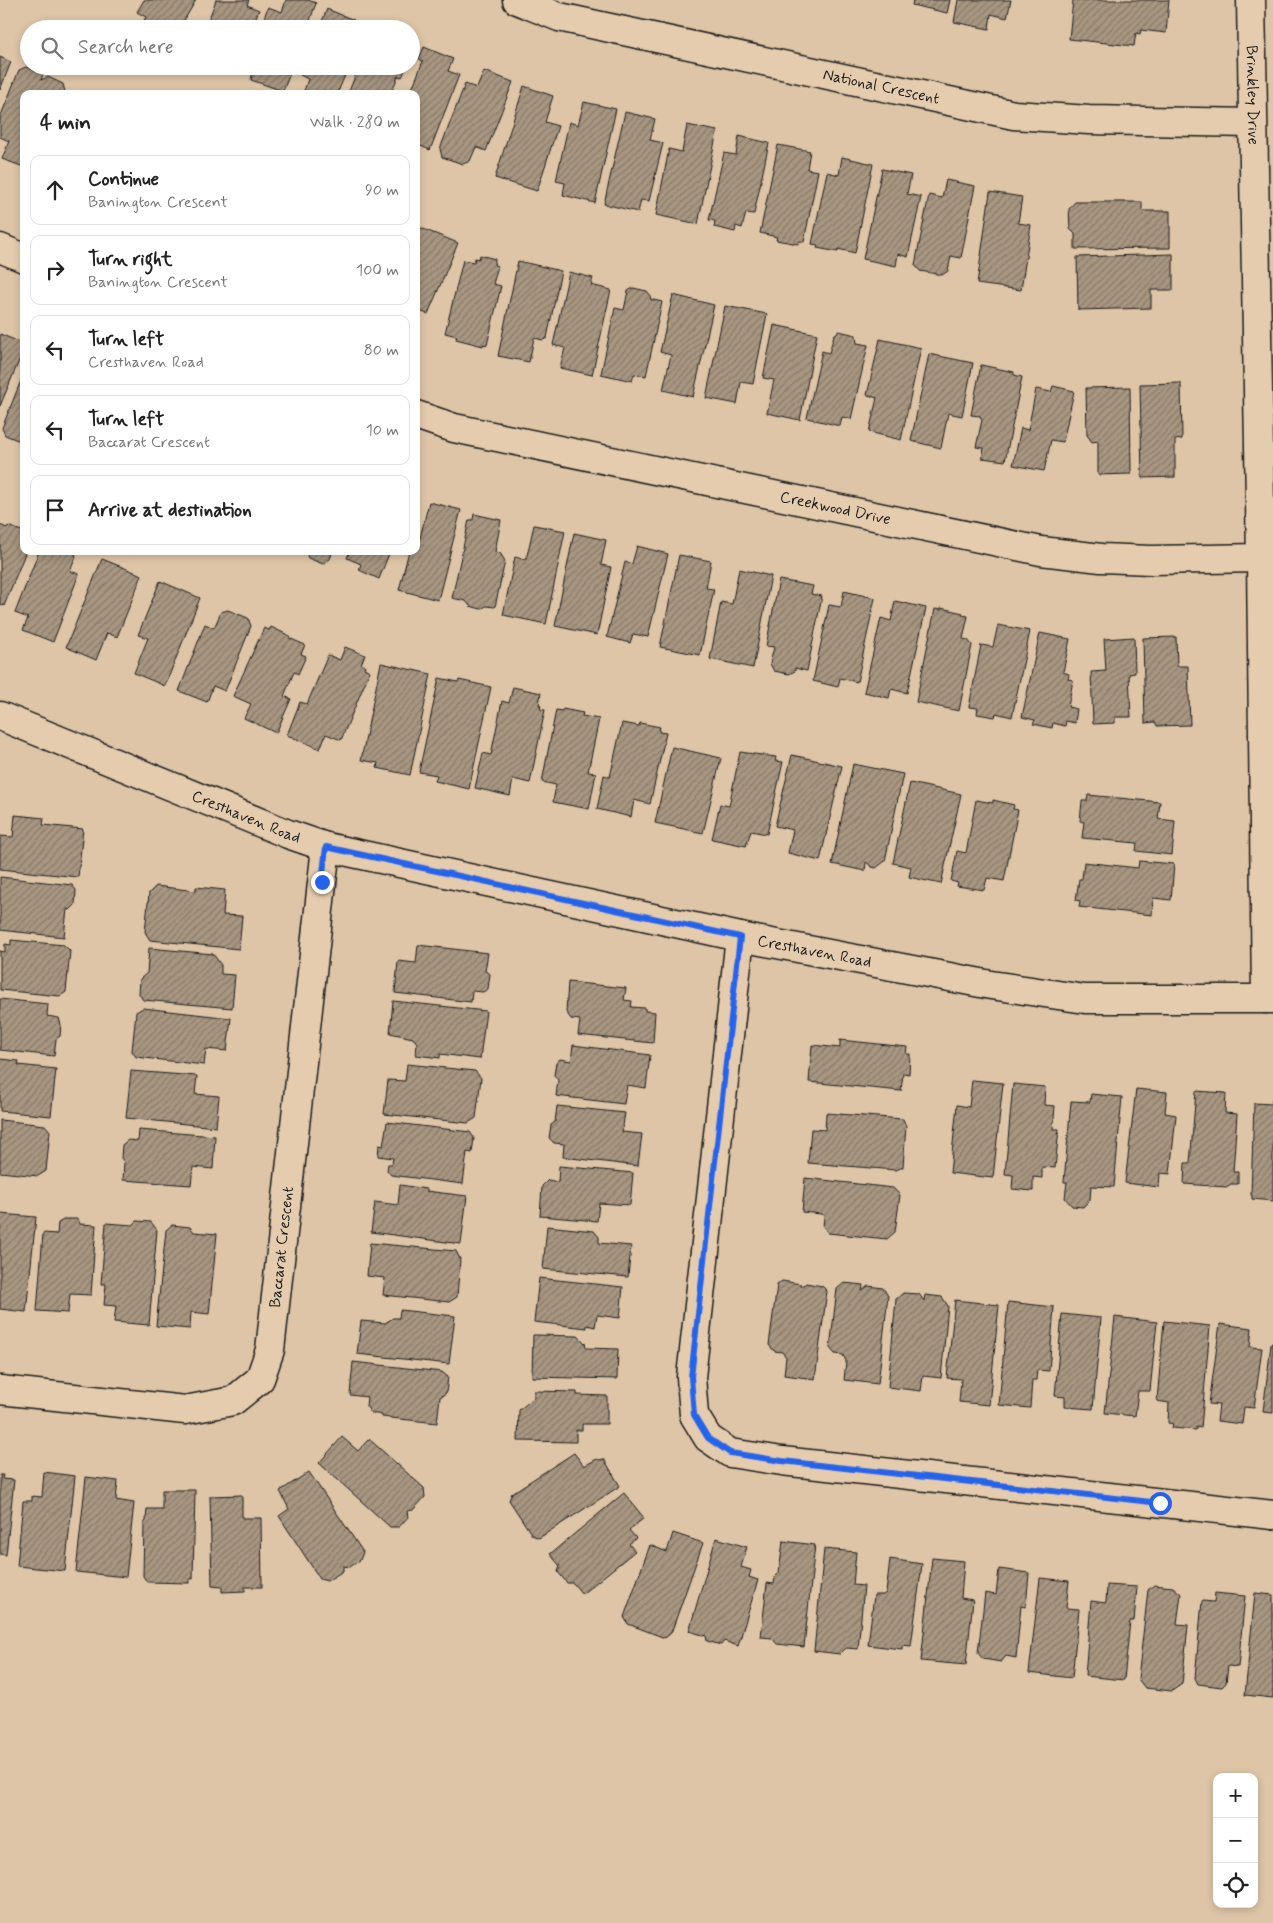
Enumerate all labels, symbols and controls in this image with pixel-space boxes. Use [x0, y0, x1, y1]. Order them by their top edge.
search box [20, 20, 420, 75]
icon: search [38, 34, 66, 62]
text: Search here [78, 35, 174, 60]
street label: Brinkley Drive [1241, 45, 1264, 145]
street label: National Crescent [821, 64, 942, 109]
text: 4 min [40, 109, 91, 137]
text: Walk · 280 m [310, 112, 400, 133]
text: Continue [88, 167, 159, 192]
icon: ahead [41, 176, 69, 204]
text: 90 m [365, 180, 399, 201]
text: Banington Crescent [88, 192, 228, 213]
text: Turn right [88, 247, 172, 272]
icon: right [41, 256, 69, 284]
text: 100 m [356, 260, 399, 281]
text: Banington Crescent [88, 272, 228, 293]
text: Turn left [88, 327, 164, 352]
icon: left [41, 336, 69, 364]
text: 80 m [364, 340, 399, 361]
text: Cresthaven Road [88, 352, 204, 373]
text: Turn left [88, 407, 164, 432]
icon: left [41, 416, 69, 444]
text: 10 m [366, 420, 399, 441]
text: Baccarat Crescent [88, 432, 210, 453]
street label: Creekwood Drive [778, 486, 893, 530]
icon: arrive [41, 496, 69, 524]
text: Arrive at destination [88, 498, 252, 523]
street label: Cresthaven Road [189, 785, 303, 848]
route end [311, 871, 334, 894]
street label: Cresthaven Road [756, 930, 873, 972]
street label: Baccarat Crescent [264, 1185, 299, 1309]
route start [1149, 1492, 1172, 1515]
map controls [1213, 1773, 1258, 1908]
button: + [1213, 1773, 1258, 1818]
button: − [1213, 1818, 1258, 1863]
button: locate [1213, 1863, 1258, 1908]

